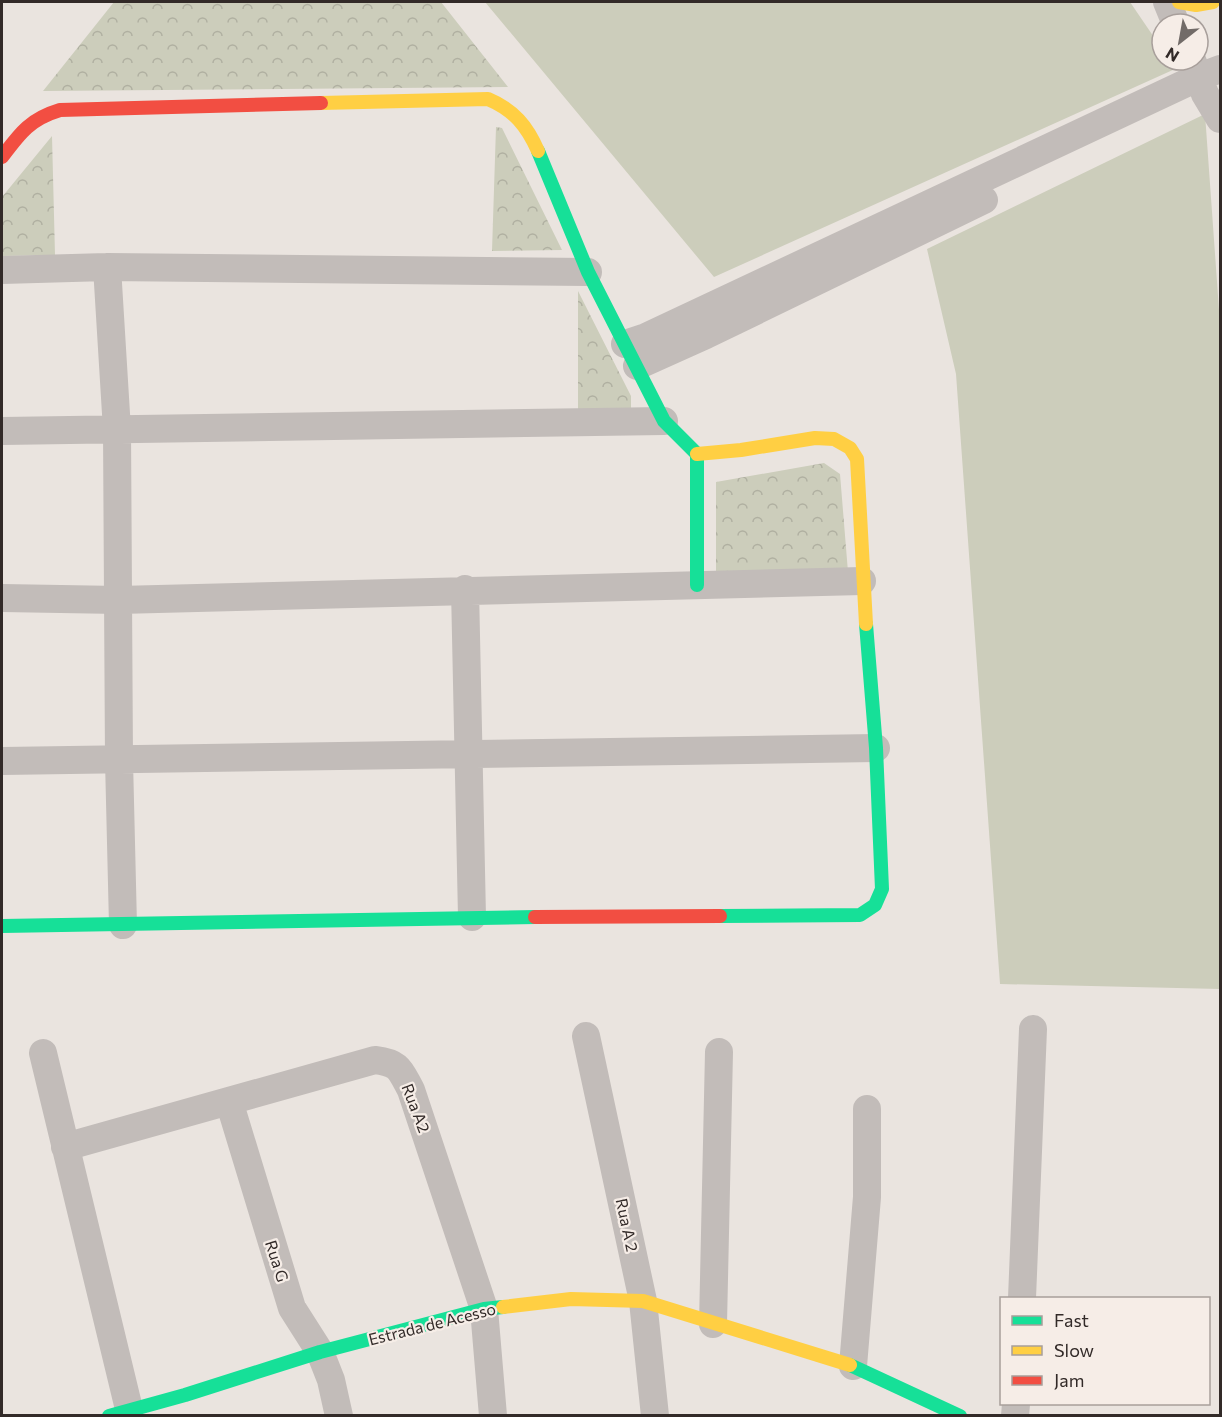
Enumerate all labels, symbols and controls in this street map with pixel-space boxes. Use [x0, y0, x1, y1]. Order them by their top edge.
north arrow [1150, 12, 1210, 72]
text: N [1162, 44, 1182, 67]
street label: Rua A2 [398, 1081, 435, 1135]
street label: Rua A 2 [613, 1197, 642, 1253]
street label: Rua G [262, 1238, 293, 1284]
legend [1000, 1297, 1210, 1405]
street label: Estrada de Acesso [366, 1299, 497, 1349]
text: Fast [1054, 1309, 1089, 1331]
text: Slow [1054, 1339, 1094, 1361]
text: Jam [1054, 1369, 1084, 1391]

